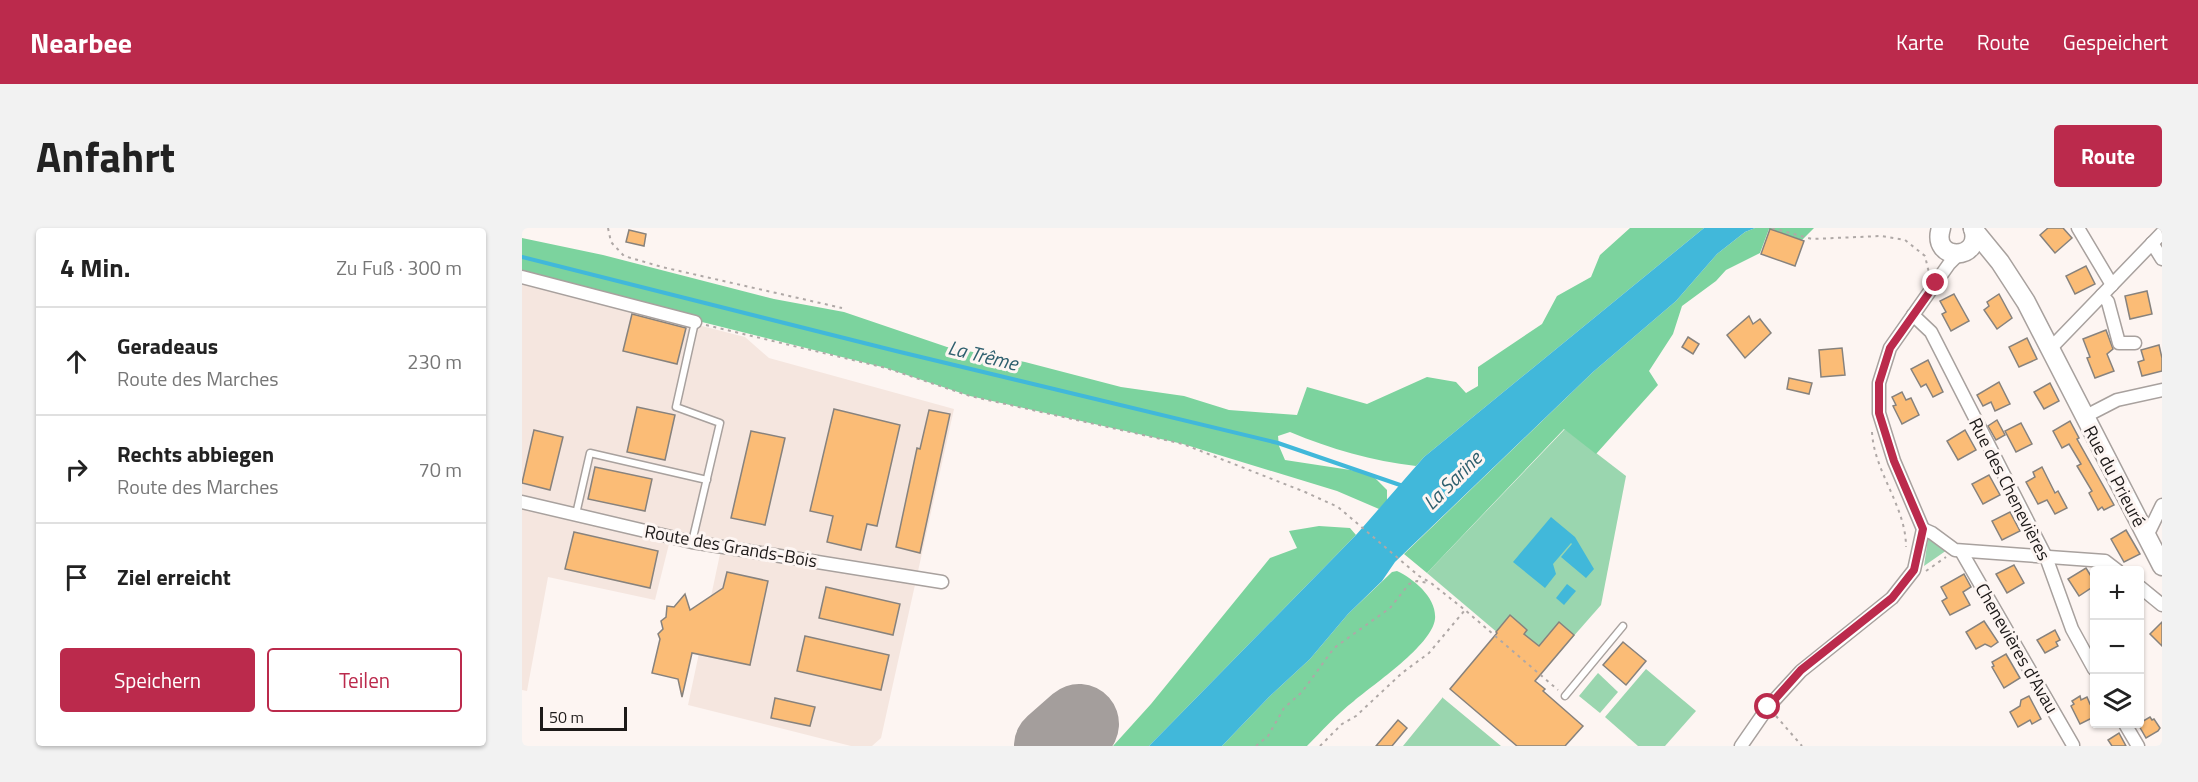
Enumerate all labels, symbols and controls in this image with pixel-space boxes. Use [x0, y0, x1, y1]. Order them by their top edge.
text: Nearbee [30, 21, 132, 64]
text: Karte [1896, 26, 1944, 58]
text: Route [1977, 26, 2030, 58]
text: Gespeichert [2063, 26, 2168, 58]
text: Anfahrt [36, 124, 175, 188]
button: Route [2054, 125, 2162, 187]
text: 4 Min. [60, 248, 130, 287]
text: Zu Fuß · 300 m [336, 252, 462, 283]
route end [1922, 269, 1948, 295]
text: Geradeaus [117, 329, 218, 363]
water label: La Trême [945, 331, 1023, 379]
icon: ahead [60, 345, 93, 378]
text: 230 m [407, 346, 462, 377]
text: Route des Marches [117, 363, 279, 394]
street label: Rue des Chenevières [1962, 413, 2058, 565]
street label: Rue du Prieuré [2077, 421, 2153, 531]
text: Rechts abbiegen [117, 437, 274, 471]
water label: La Sarine [1415, 442, 1490, 517]
icon: right [60, 453, 93, 486]
text: 70 m [418, 454, 462, 485]
text: Route des Marches [117, 471, 279, 502]
street label: Route des Grands-Bois [643, 518, 819, 574]
text: Ziel erreicht [117, 560, 231, 594]
icon: arrive [60, 561, 93, 594]
map controls [2090, 566, 2144, 728]
button: + [2090, 566, 2144, 620]
street label: Chenevières d'Avau [1969, 578, 2065, 718]
button: − [2090, 620, 2144, 674]
button: Speichern [60, 648, 255, 712]
button: Teilen [267, 648, 462, 712]
button: layers [2090, 674, 2144, 728]
route start [1754, 693, 1780, 719]
scale bar [540, 704, 627, 732]
text: 50 m [549, 705, 584, 729]

